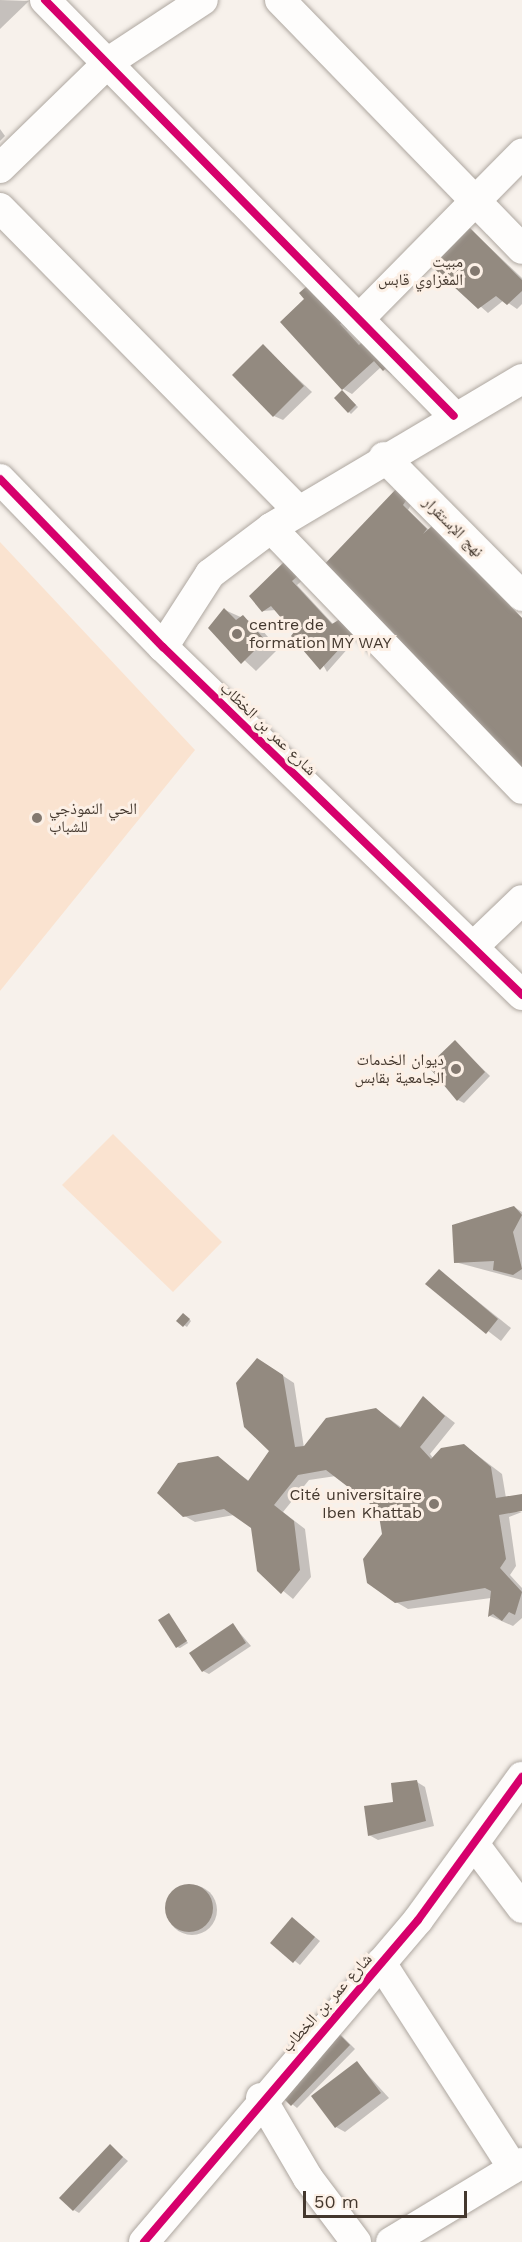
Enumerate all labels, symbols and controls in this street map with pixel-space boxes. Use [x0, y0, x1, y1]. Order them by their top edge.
place label: مبيت المغزاوي قابس [378, 252, 463, 290]
marker: مبيت المغزاوي قابس [468, 264, 482, 278]
street label: نهج الإستقرار [419, 493, 487, 561]
place label: centre de formation MY WAY [249, 615, 393, 653]
marker: centre de formation MY WAY [230, 627, 244, 641]
street label: شارع عمر بن الخطّاب [216, 678, 320, 780]
place label: الحي النموذجي للشباب [49, 799, 137, 837]
marker: الحي النموذجي للشباب [30, 811, 44, 825]
place label: ديوان الخدمات الجامعية بقابس [354, 1050, 444, 1088]
marker: ديوان الخدمات الجامعية بقابس [449, 1062, 463, 1076]
place label: Cité universitaire Iben Khattab [289, 1485, 422, 1523]
marker: Cité universitaire Iben Khattab [427, 1497, 441, 1511]
street label: شارع عمر بن الخطاب [278, 1950, 376, 2056]
scale bar [306, 2179, 470, 2217]
text: 50 m [314, 2191, 359, 2212]

